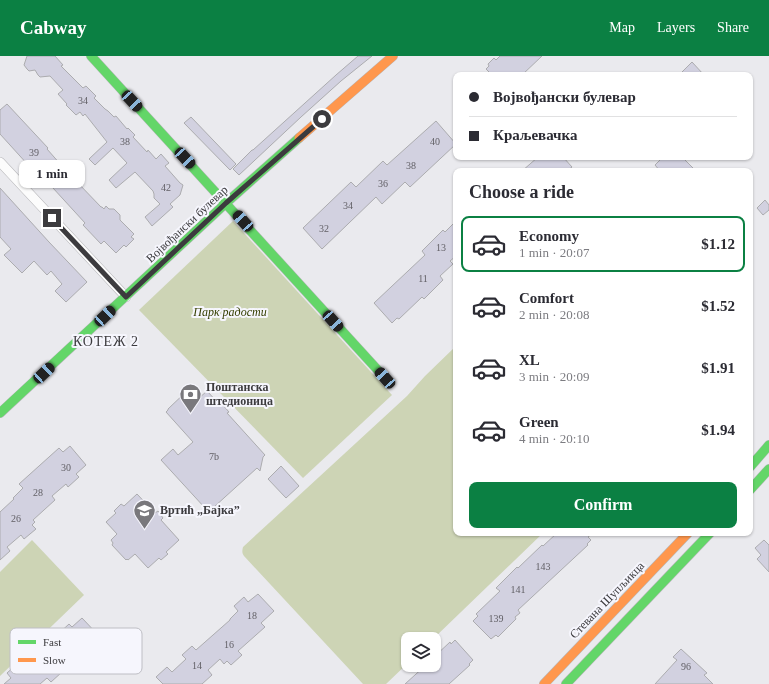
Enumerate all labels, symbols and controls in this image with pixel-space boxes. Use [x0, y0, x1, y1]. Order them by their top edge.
text: Cabway [20, 17, 87, 38]
text: Map [609, 20, 635, 35]
text: Layers [657, 20, 695, 35]
text: Share [717, 20, 749, 35]
car [119, 88, 145, 114]
text: Војвођански булевар [493, 89, 636, 105]
house number: 34 [78, 95, 88, 106]
route start [313, 110, 331, 128]
text: Краљевачка [493, 127, 577, 143]
house number: 38 [120, 136, 130, 147]
house number: 40 [430, 136, 440, 147]
car [172, 145, 198, 171]
house number: 39 [29, 147, 39, 158]
callout: 1 min [19, 160, 85, 188]
house number: 38 [406, 160, 416, 171]
text: 1 min [36, 166, 68, 181]
house number: 36 [378, 178, 388, 189]
house number: 42 [161, 182, 171, 193]
text: Choose a ride [469, 182, 574, 202]
street label: Војвођански булевар [143, 183, 231, 265]
house number: 34 [343, 200, 353, 211]
car [231, 208, 255, 234]
route end [43, 209, 61, 227]
house number: 32 [319, 223, 329, 234]
icon: car [471, 226, 507, 262]
text: Economy [519, 228, 579, 244]
text: $1.12 [701, 236, 735, 252]
house number: 13 [436, 242, 446, 253]
text: 1 min · 20:07 [519, 245, 589, 260]
house number: 11 [418, 273, 428, 284]
icon: car [471, 288, 507, 324]
text: Comfort [519, 290, 574, 306]
text: $1.52 [701, 298, 735, 314]
car [92, 303, 118, 329]
park label: Парк радости [192, 305, 267, 319]
text: 2 min · 20:08 [519, 307, 589, 322]
car [321, 308, 345, 334]
district label: КОТЕЖ 2 [73, 334, 139, 349]
icon: car [471, 350, 507, 386]
text: XL [519, 352, 540, 368]
car [31, 360, 57, 386]
text: $1.91 [701, 360, 735, 376]
car [373, 365, 397, 391]
text: 3 min · 20:09 [519, 369, 589, 384]
place label: Поштанска штедионица [206, 380, 273, 408]
bank icon: Поштанска штедионица [177, 381, 203, 414]
icon: car [471, 412, 507, 448]
text: Green [519, 414, 559, 430]
text: $1.94 [701, 422, 735, 438]
text: 4 min · 20:10 [519, 431, 589, 446]
house number: 7b [209, 451, 219, 462]
house number: 30 [61, 462, 71, 473]
button: Confirm [469, 482, 737, 528]
house number: 28 [33, 487, 43, 498]
school or university icon: Вртић „Бајка” [131, 497, 157, 530]
place label: Вртић „Бајка” [160, 503, 240, 517]
house number: 26 [11, 513, 21, 524]
street label: Стевана Шупљикца [567, 558, 648, 641]
house number: 143 [536, 561, 551, 572]
house number: 141 [511, 584, 526, 595]
house number: 18 [247, 610, 257, 621]
house number: 139 [489, 613, 504, 624]
legend [10, 628, 142, 674]
map controls [401, 632, 441, 672]
button: layers [401, 632, 441, 672]
text: Fast [43, 636, 61, 648]
house number: 16 [224, 639, 234, 650]
text: Slow [43, 654, 66, 666]
house number: 14 [192, 660, 202, 671]
house number: 96 [681, 661, 691, 672]

